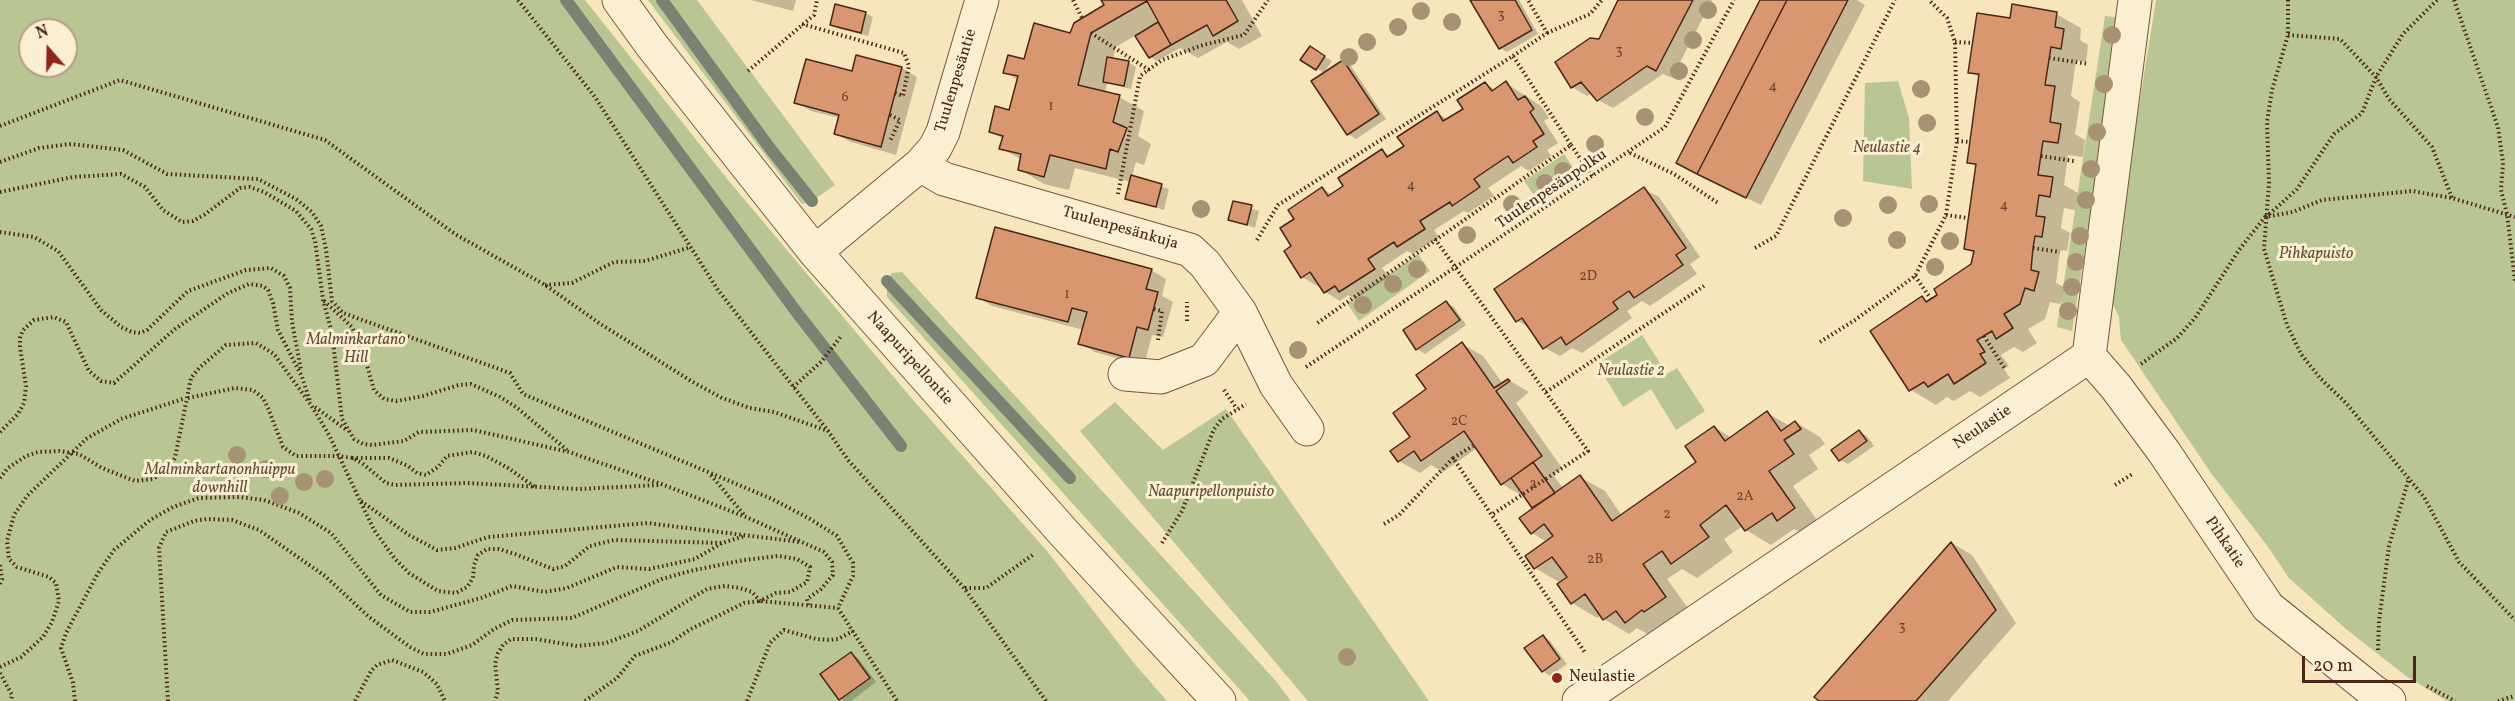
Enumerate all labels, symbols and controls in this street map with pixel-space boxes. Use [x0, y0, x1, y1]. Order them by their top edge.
house number: 3 [1497, 7, 1505, 23]
north arrow [18, 18, 78, 78]
text: N [33, 21, 52, 45]
street label: Tuulenpesäntie [932, 27, 982, 135]
house number: 3 [1615, 43, 1623, 59]
house number: 4 [1769, 79, 1777, 95]
house number: 6 [841, 90, 849, 106]
house number: 1 [1048, 99, 1054, 115]
park label: Neulastie 4 [1853, 139, 1921, 159]
street label: Tuulenpesänpolku [1493, 146, 1611, 234]
house number: 4 [1407, 178, 1415, 194]
house number: 4 [2000, 198, 2008, 214]
street label: Tuulenpesänkuja [1060, 203, 1180, 255]
park label: Pihkapuisto [2279, 245, 2353, 265]
house number: 2D [1579, 269, 1597, 285]
house number: 1 [1064, 287, 1070, 303]
street label: Naapuripellontie [862, 308, 956, 410]
park label: Malminkartano Hill [306, 331, 406, 369]
park label: Neulastie 2 [1597, 362, 1665, 382]
street label: Neulastie [1950, 402, 2016, 454]
house number: 2C [1451, 414, 1467, 430]
park label: Malminkartanonhuippu downhill [145, 461, 295, 499]
house number: 2 [1529, 477, 1537, 493]
park label: Naapuripellonpuisto [1148, 483, 1274, 503]
house number: 2A [1736, 489, 1754, 505]
house number: 2 [1663, 507, 1671, 523]
street label: Pihkatie [2200, 514, 2248, 572]
house number: 2B [1587, 552, 1603, 568]
house number: 3 [1898, 619, 1906, 635]
scale bar [2305, 644, 2419, 682]
text: 20 m [2313, 654, 2353, 679]
place label: Neulastie [1569, 668, 1635, 688]
marker: Neulastie [1550, 671, 1564, 685]

